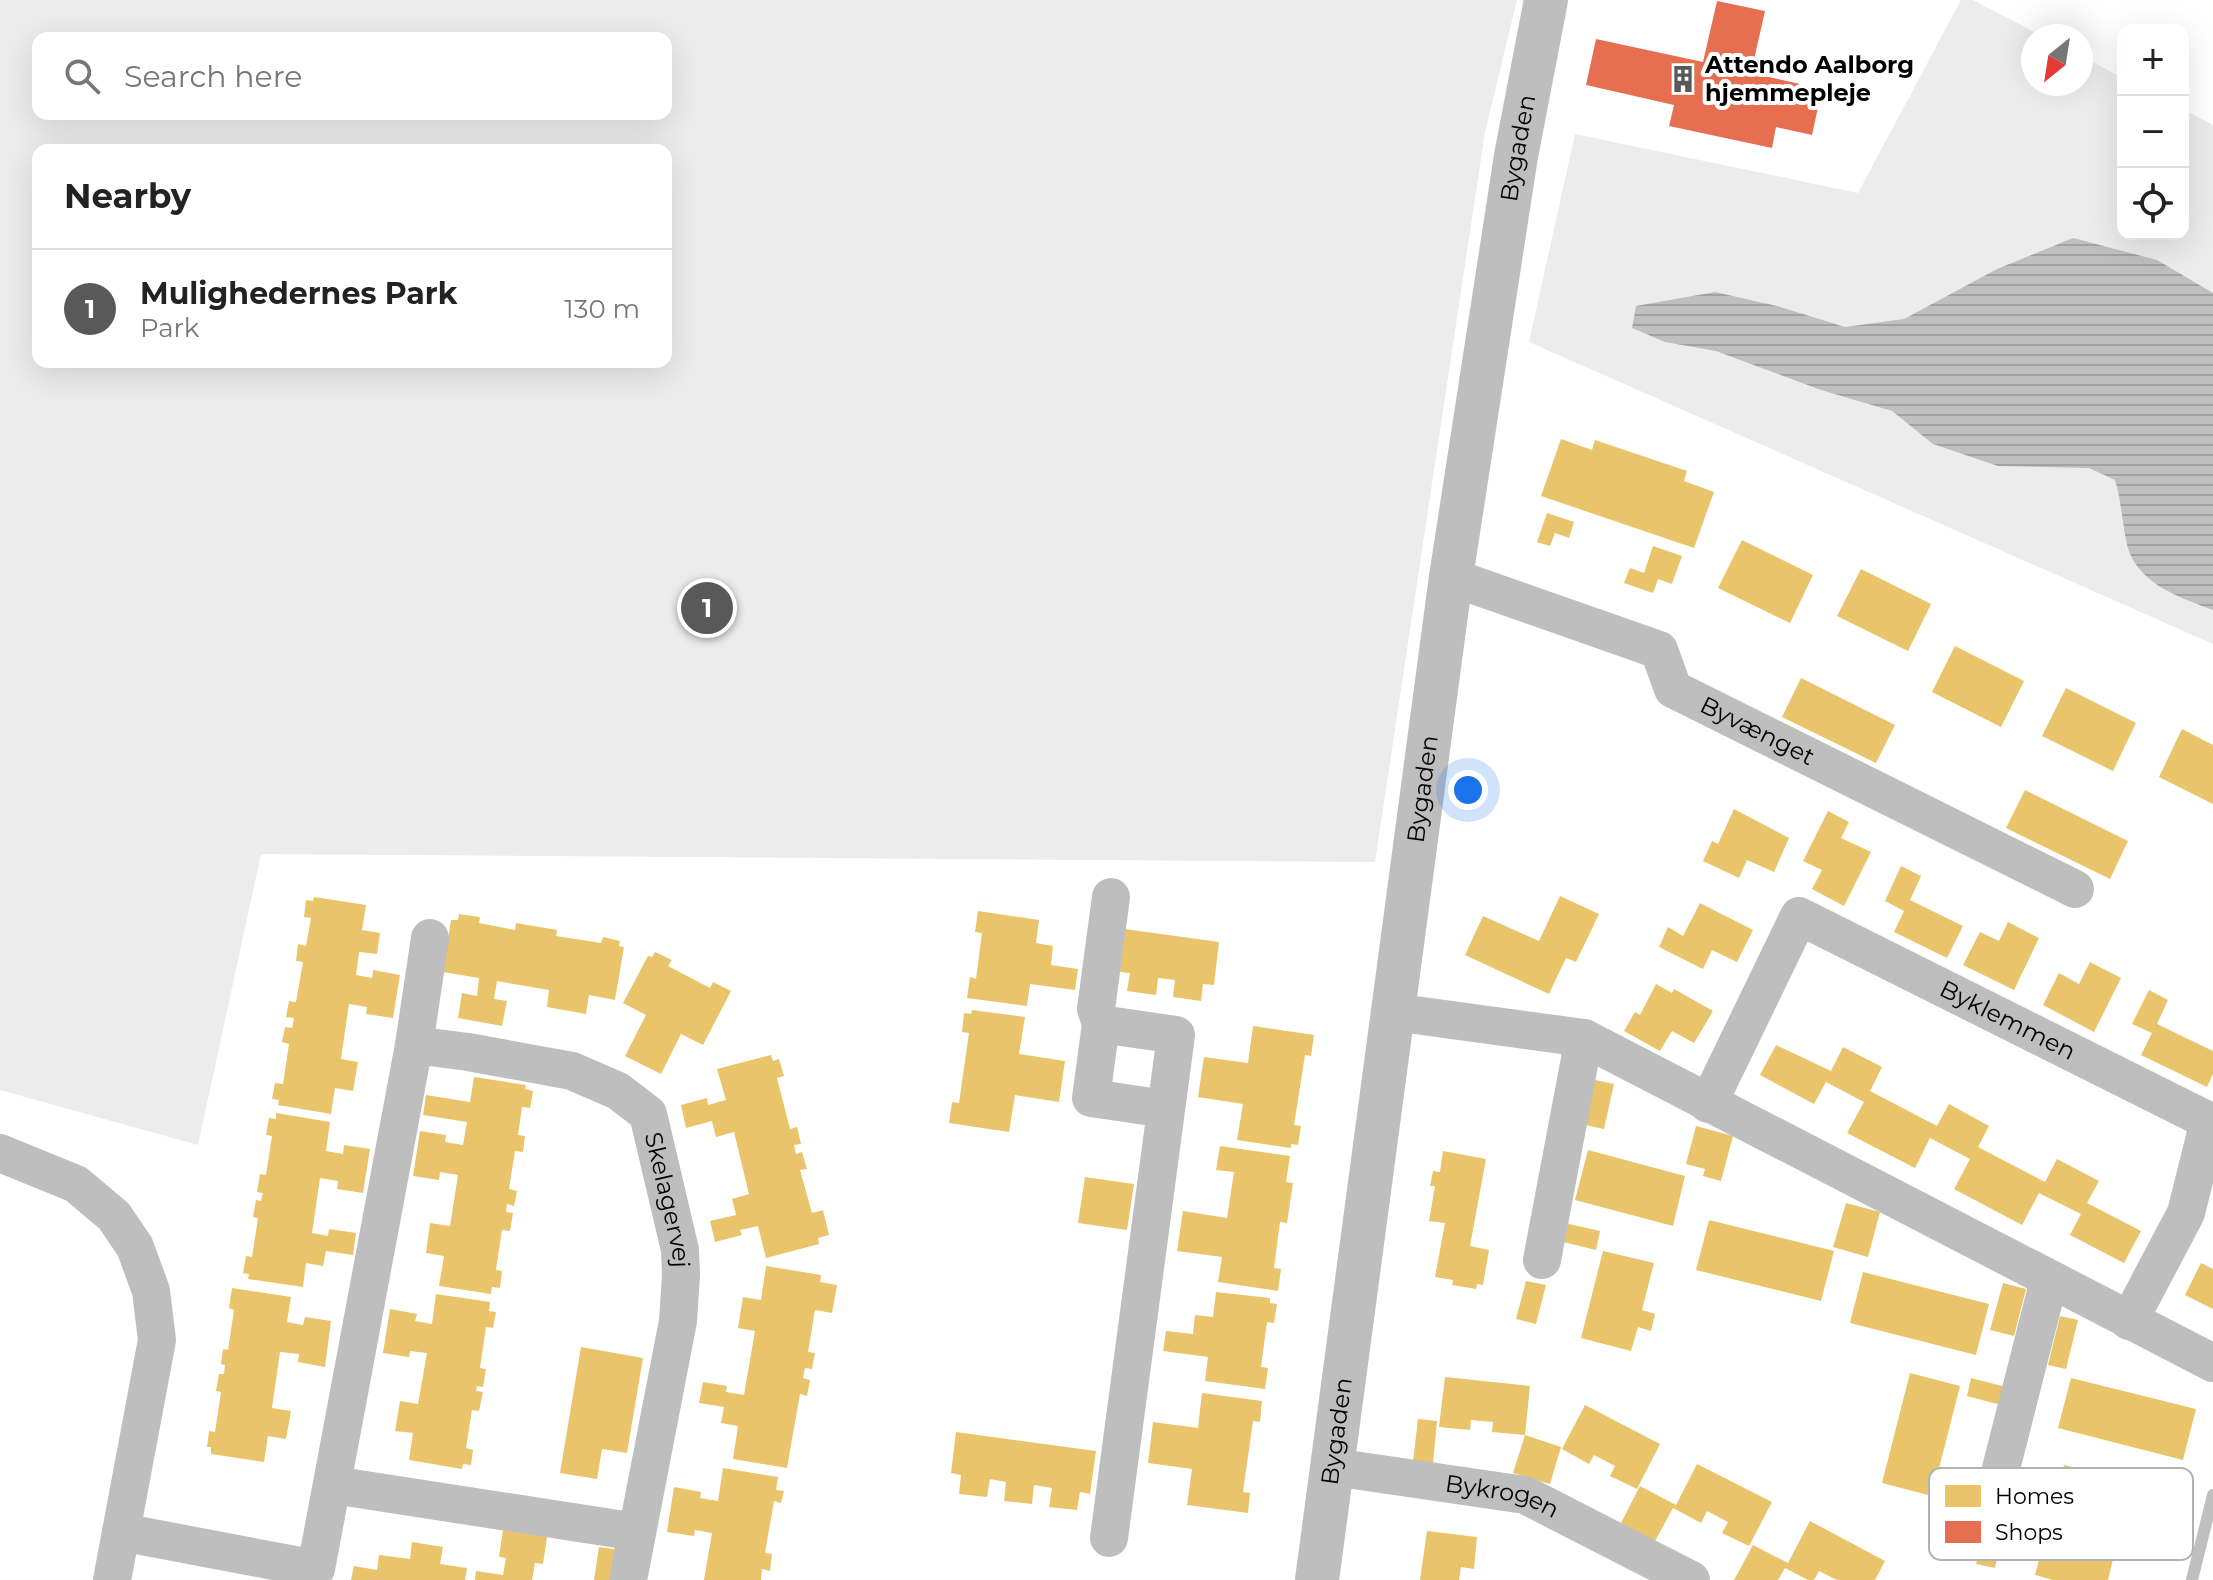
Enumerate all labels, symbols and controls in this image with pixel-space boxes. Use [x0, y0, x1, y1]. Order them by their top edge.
north arrow [2021, 24, 2093, 96]
map controls [2117, 24, 2189, 240]
button: + [2117, 24, 2189, 96]
search box [32, 32, 672, 120]
place label: Attendo Aalborg hjemmepleje [1704, 50, 1914, 107]
icon: search [60, 54, 104, 98]
text: Search here [124, 58, 302, 95]
building icon: Attendo Aalborg hjemmepleje [1668, 64, 1698, 94]
street label: Bygaden [1494, 92, 1542, 204]
button: − [2117, 96, 2189, 168]
button: locate [2117, 168, 2189, 240]
text: Nearby [64, 175, 191, 217]
text: Mulighedernes Park [140, 275, 457, 312]
text: 1 [85, 293, 95, 325]
text: 130 m [564, 293, 640, 325]
text: Park [140, 312, 199, 344]
pin: 1 [681, 578, 733, 638]
street label: Byvænget [1695, 690, 1820, 771]
street label: Bygaden [1401, 733, 1444, 845]
your location [1448, 770, 1488, 810]
street label: Byklemmen [1935, 974, 2080, 1066]
street label: Skelagervej [639, 1129, 696, 1268]
street label: Bygaden [1315, 1376, 1358, 1487]
legend [1929, 1468, 2193, 1560]
street label: Bykrogen [1443, 1469, 1564, 1524]
text: Homes [1995, 1483, 2074, 1510]
text: Shops [1995, 1519, 2063, 1546]

